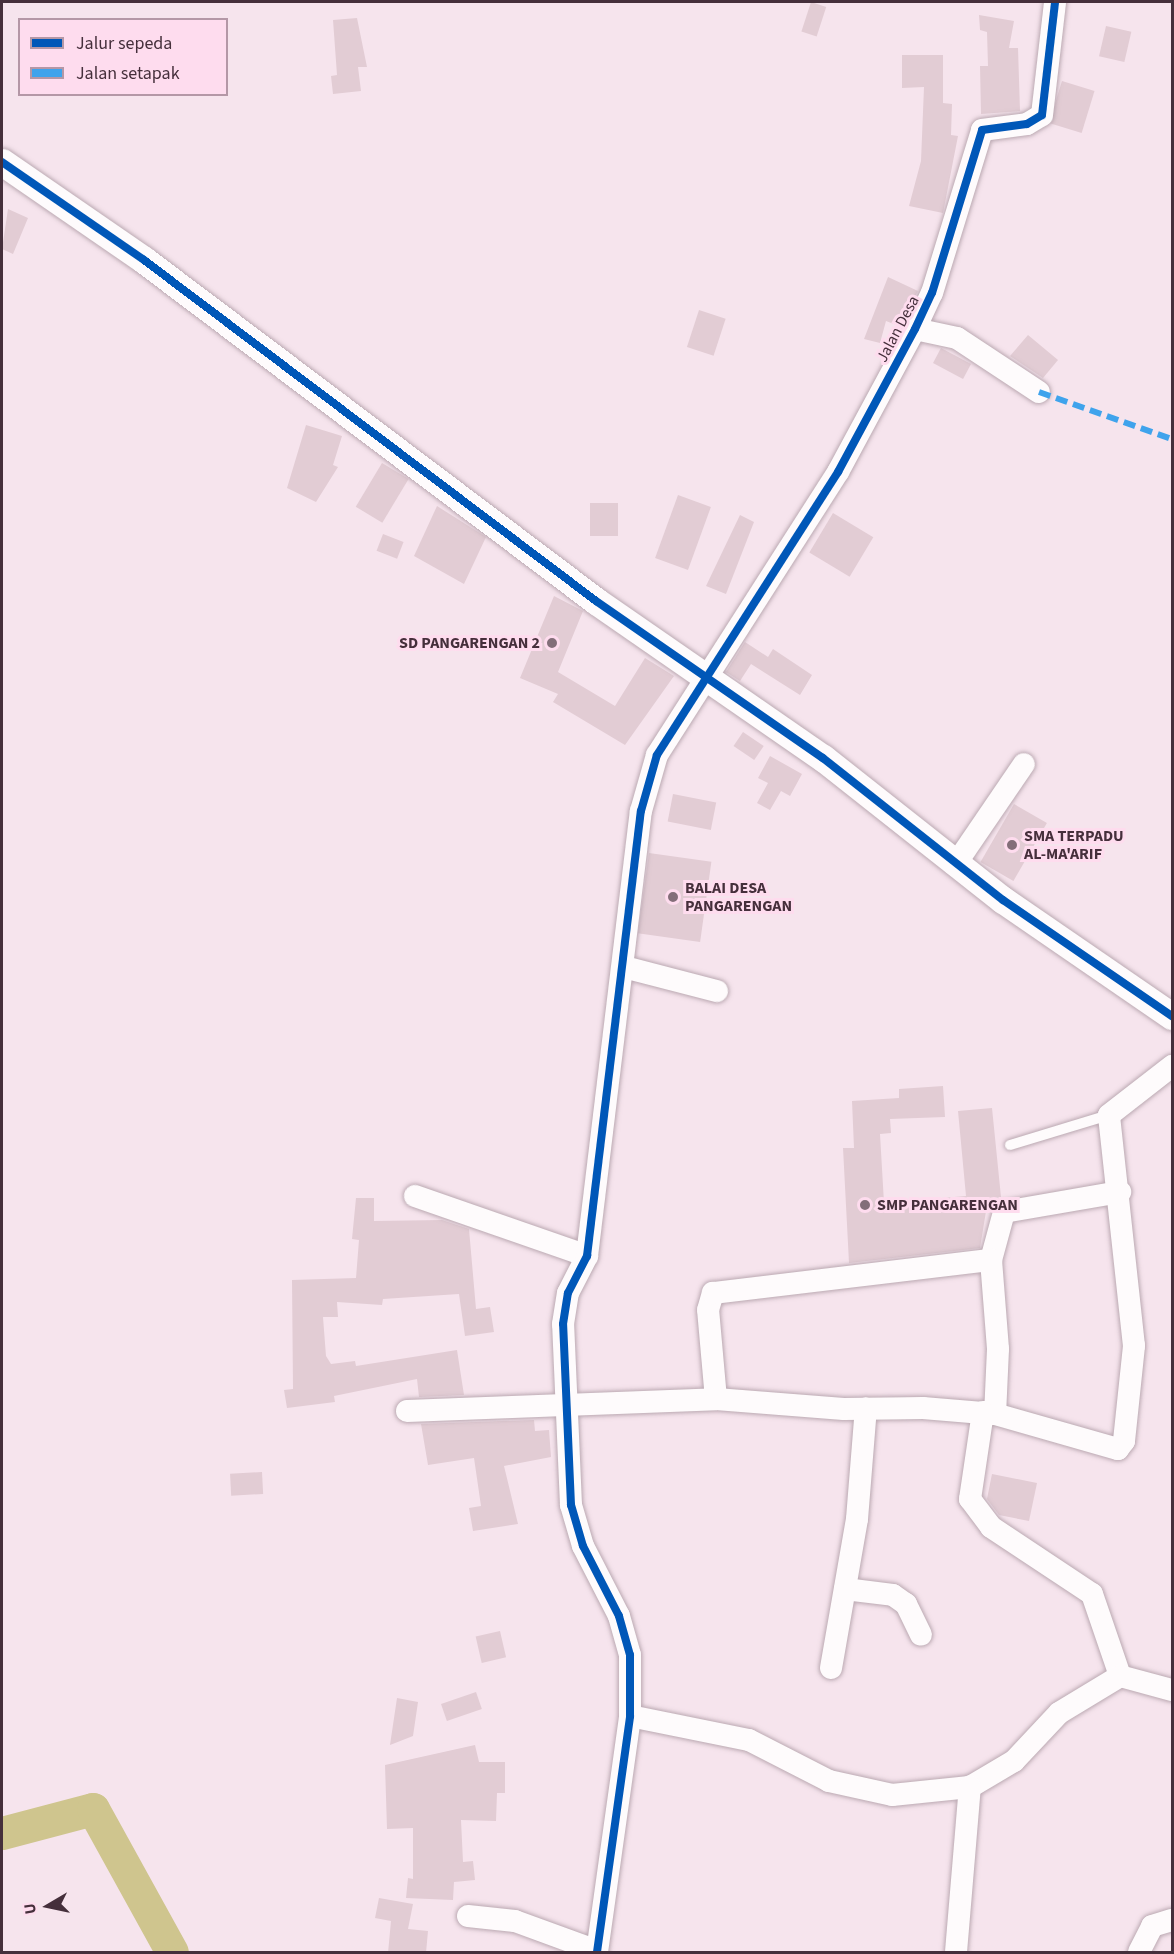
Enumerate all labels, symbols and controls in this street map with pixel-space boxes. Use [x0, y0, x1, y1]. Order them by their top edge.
legend [18, 18, 228, 96]
text: Jalur sepeda [76, 31, 172, 56]
text: Jalan setapak [76, 61, 180, 86]
street label: Jalan Desa [873, 293, 923, 365]
place label: SD PANGARENGAN 2 [399, 633, 540, 653]
marker: SD PANGARENGAN 2 [545, 636, 559, 650]
place label: SMA TERPADU AL-MA'ARIF [1024, 826, 1124, 864]
marker: SMA TERPADU AL-MA'ARIF [1005, 838, 1019, 852]
place label: BALAI DESA PANGARENGAN [685, 878, 792, 916]
marker: BALAI DESA PANGARENGAN [666, 890, 680, 904]
place label: SMP PANGARENGAN [877, 1195, 1018, 1215]
marker: SMP PANGARENGAN [858, 1198, 872, 1212]
north arrow [18, 1876, 78, 1936]
text: U [19, 1902, 42, 1916]

